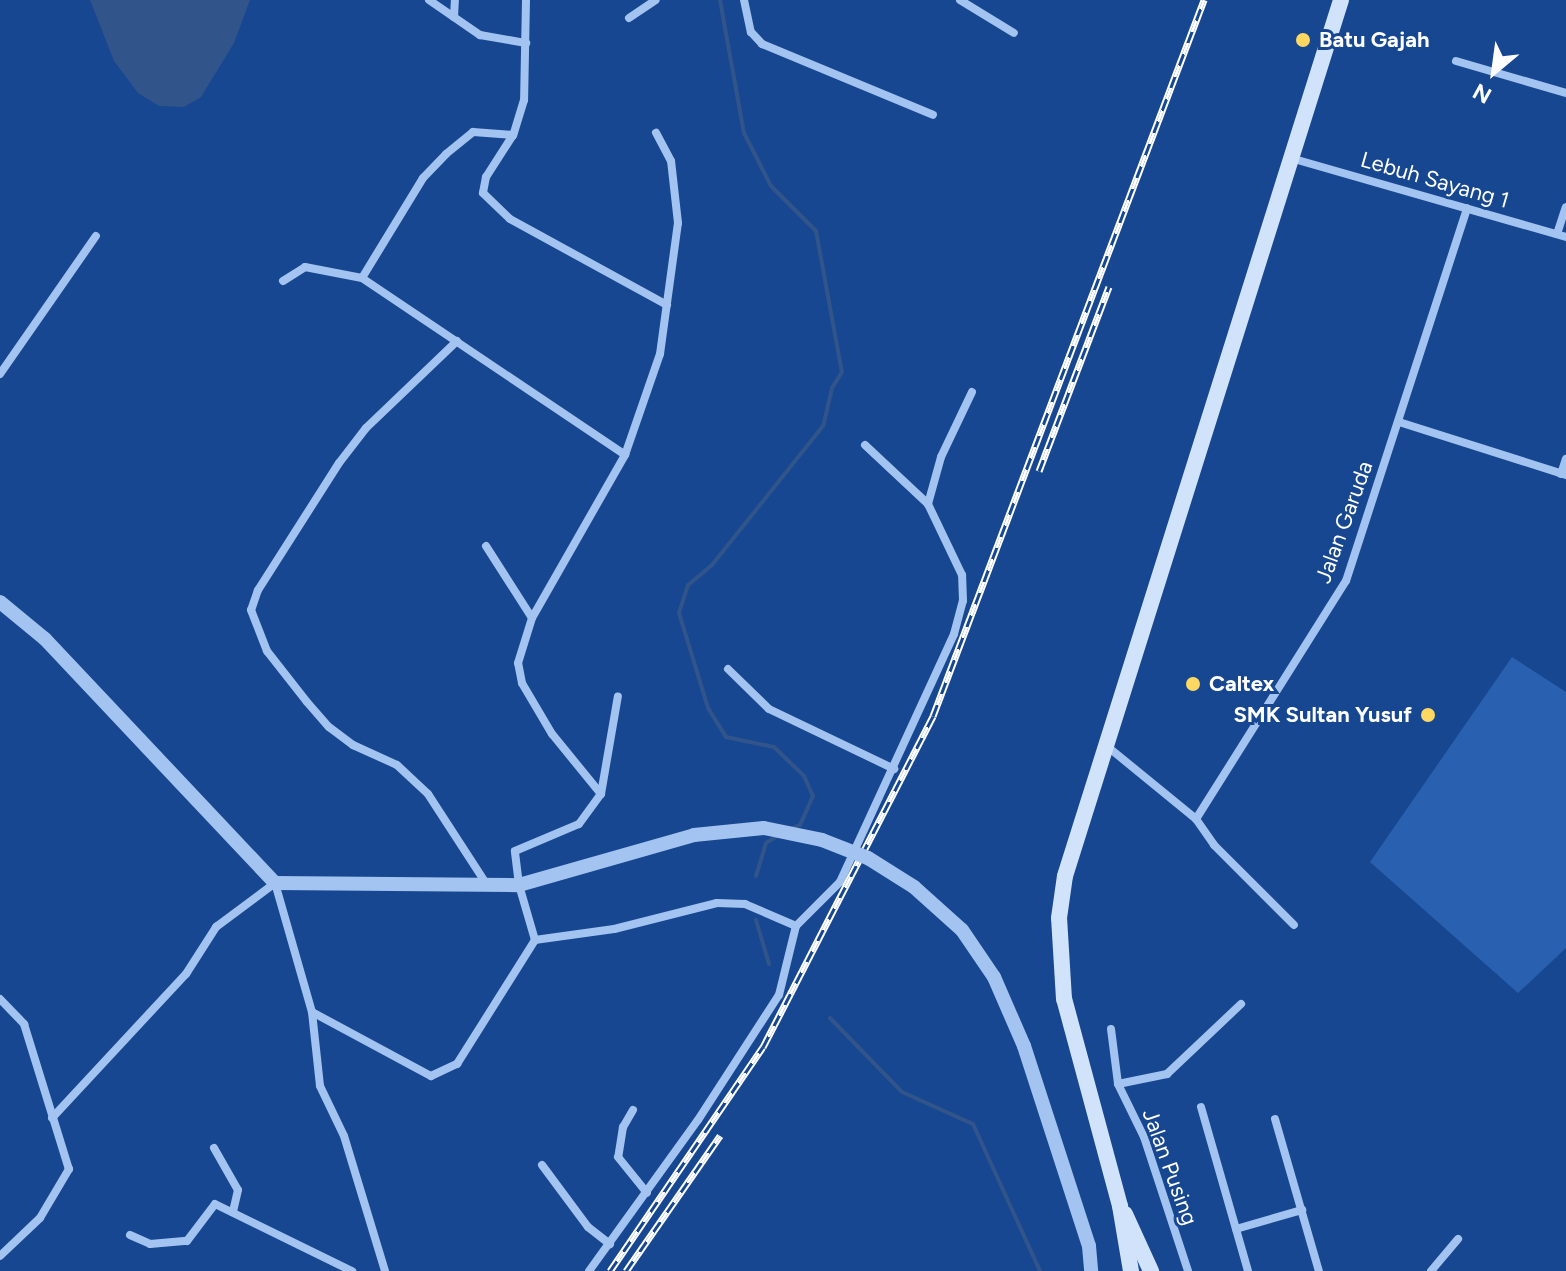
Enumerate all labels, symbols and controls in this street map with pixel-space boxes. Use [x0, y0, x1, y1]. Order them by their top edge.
place label: Batu Gajah [1319, 27, 1430, 53]
marker: Batu Gajah [1294, 31, 1312, 49]
north arrow [1454, 32, 1534, 112]
text: N [1468, 77, 1496, 109]
street label: Lebuh Sayang 1 [1358, 146, 1512, 214]
street label: Jalan Garuda [1310, 457, 1378, 587]
place label: Caltex [1209, 671, 1274, 697]
marker: Caltex [1184, 675, 1202, 693]
place label: SMK Sultan Yusuf [1234, 702, 1412, 728]
marker: SMK Sultan Yusuf [1419, 706, 1437, 724]
street label: Jalan Pusing [1137, 1105, 1203, 1229]

